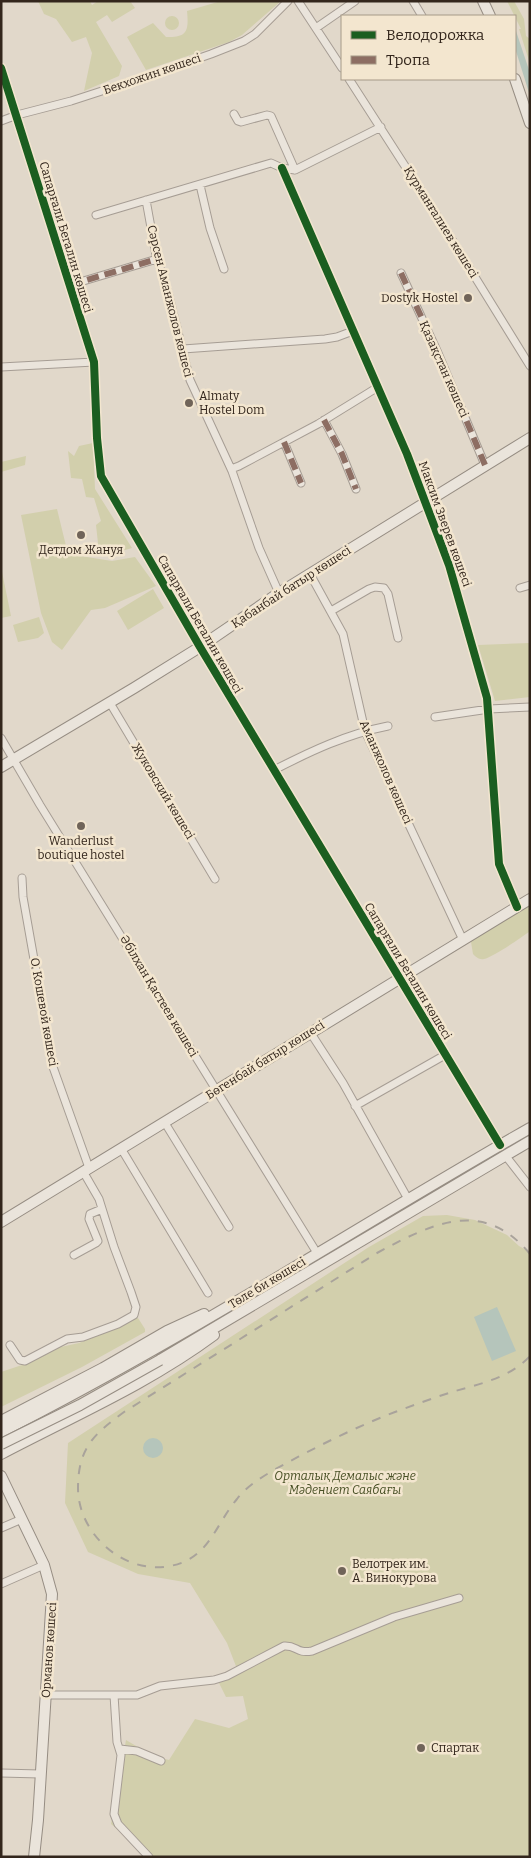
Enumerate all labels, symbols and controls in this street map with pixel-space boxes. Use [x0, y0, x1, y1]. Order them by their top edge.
legend [341, 15, 516, 80]
text: Велодорожка [386, 26, 484, 44]
street label: Бекхожин көшесі [101, 51, 203, 97]
text: Тропа [386, 51, 430, 69]
street label: Сапарғали Бегалин көшесі [36, 160, 96, 315]
street label: Қурманғалиев көшесі [401, 164, 481, 281]
street label: Сәрсен Аманжолов көшесі [144, 224, 196, 379]
place label: Dostyk Hostel [381, 291, 459, 305]
marker: Dostyk Hostel [462, 292, 474, 304]
street label: Қазақстан көшесі [416, 319, 472, 420]
place label: Almaty Hostel Dom [199, 389, 265, 417]
marker: Almaty Hostel Dom [183, 397, 195, 409]
street label: Максим Зверев көшесі [416, 459, 474, 589]
marker: Детдом Жануя [75, 529, 87, 541]
place label: Детдом Жануя [39, 543, 123, 557]
street label: Қабанбай батыр көшесі [229, 543, 354, 631]
street label: Сапарғали Бегалин көшесі [155, 552, 246, 696]
street label: Аманжолов көшесі [357, 718, 415, 826]
street label: Жуковский көшесі [129, 740, 198, 842]
marker: Wanderlust boutique hostel [75, 820, 87, 832]
place label: Wanderlust boutique hostel [38, 834, 125, 862]
street label: Сапарғали Бегалин көшесі [362, 900, 455, 1042]
street label: Әбілхан Қастеев көшесі [117, 933, 201, 1060]
street label: О. Кошевой көшесі [28, 957, 61, 1068]
street label: Бөгенбай батыр көшесі [203, 1018, 327, 1102]
street label: Төле би көшесі [226, 1254, 308, 1311]
park label: Орталық Демалыс және Мәдениет Саябағы [274, 1469, 416, 1497]
place label: Велотрек им. А. Винокурова [352, 1557, 437, 1585]
marker: Велотрек им. А. Винокурова [336, 1565, 348, 1577]
street label: Орманов көшесі [39, 1601, 59, 1698]
place label: Спартак [431, 1741, 479, 1755]
marker: Спартак [415, 1742, 427, 1754]

